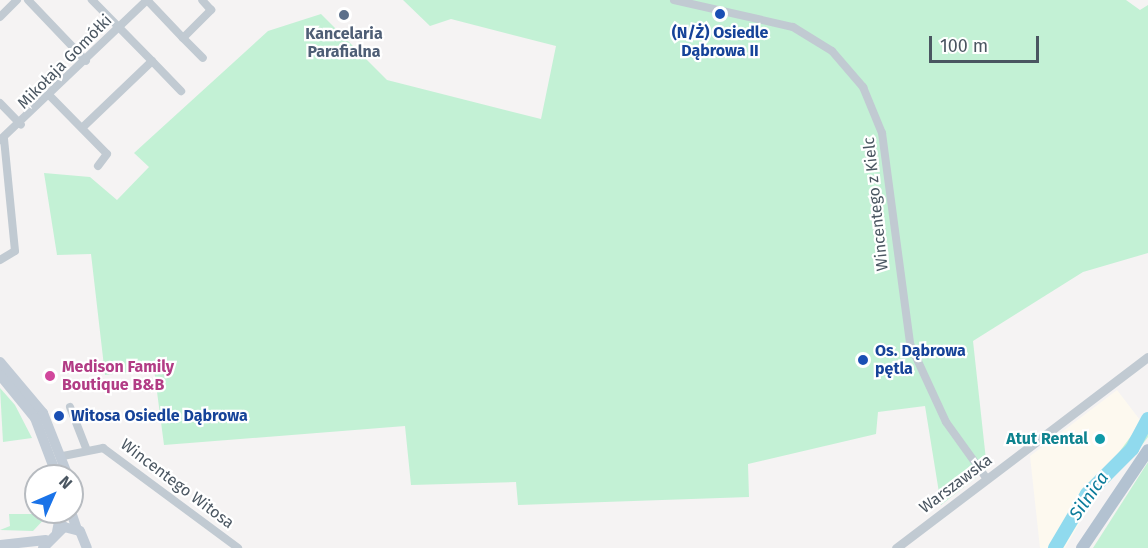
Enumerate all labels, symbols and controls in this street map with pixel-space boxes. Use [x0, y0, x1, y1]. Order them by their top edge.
marker: (N/Ż) Osiedle Dąbrowa II [713, 7, 727, 21]
marker: Kancelaria Parafialna [337, 8, 351, 22]
street label: Mikołaja Gomółki [14, 11, 116, 113]
place label: (N/Ż) Osiedle Dąbrowa II [672, 23, 768, 61]
place label: Kancelaria Parafialna [305, 24, 383, 62]
scale bar [932, 24, 1042, 62]
text: 100 m [940, 35, 988, 57]
street label: Wincentego z Kielc [859, 136, 893, 272]
place label: Os. Dąbrowa pętla [875, 341, 966, 379]
marker: Os. Dąbrowa pętla [856, 353, 870, 367]
place label: Medison Family Boutique B&B [62, 357, 174, 395]
marker: Medison Family Boutique B&B [43, 369, 57, 383]
place label: Witosa Osiedle Dąbrowa [71, 406, 248, 426]
marker: Witosa Osiedle Dąbrowa [52, 409, 66, 423]
place label: Atut Rental [1006, 429, 1088, 449]
marker: Atut Rental [1093, 432, 1107, 446]
street label: Wincentego Witosa [116, 435, 238, 533]
street label: Warszawska [916, 451, 996, 517]
north arrow [24, 464, 84, 524]
water label: Silnica [1065, 468, 1113, 524]
text: N [55, 472, 76, 493]

